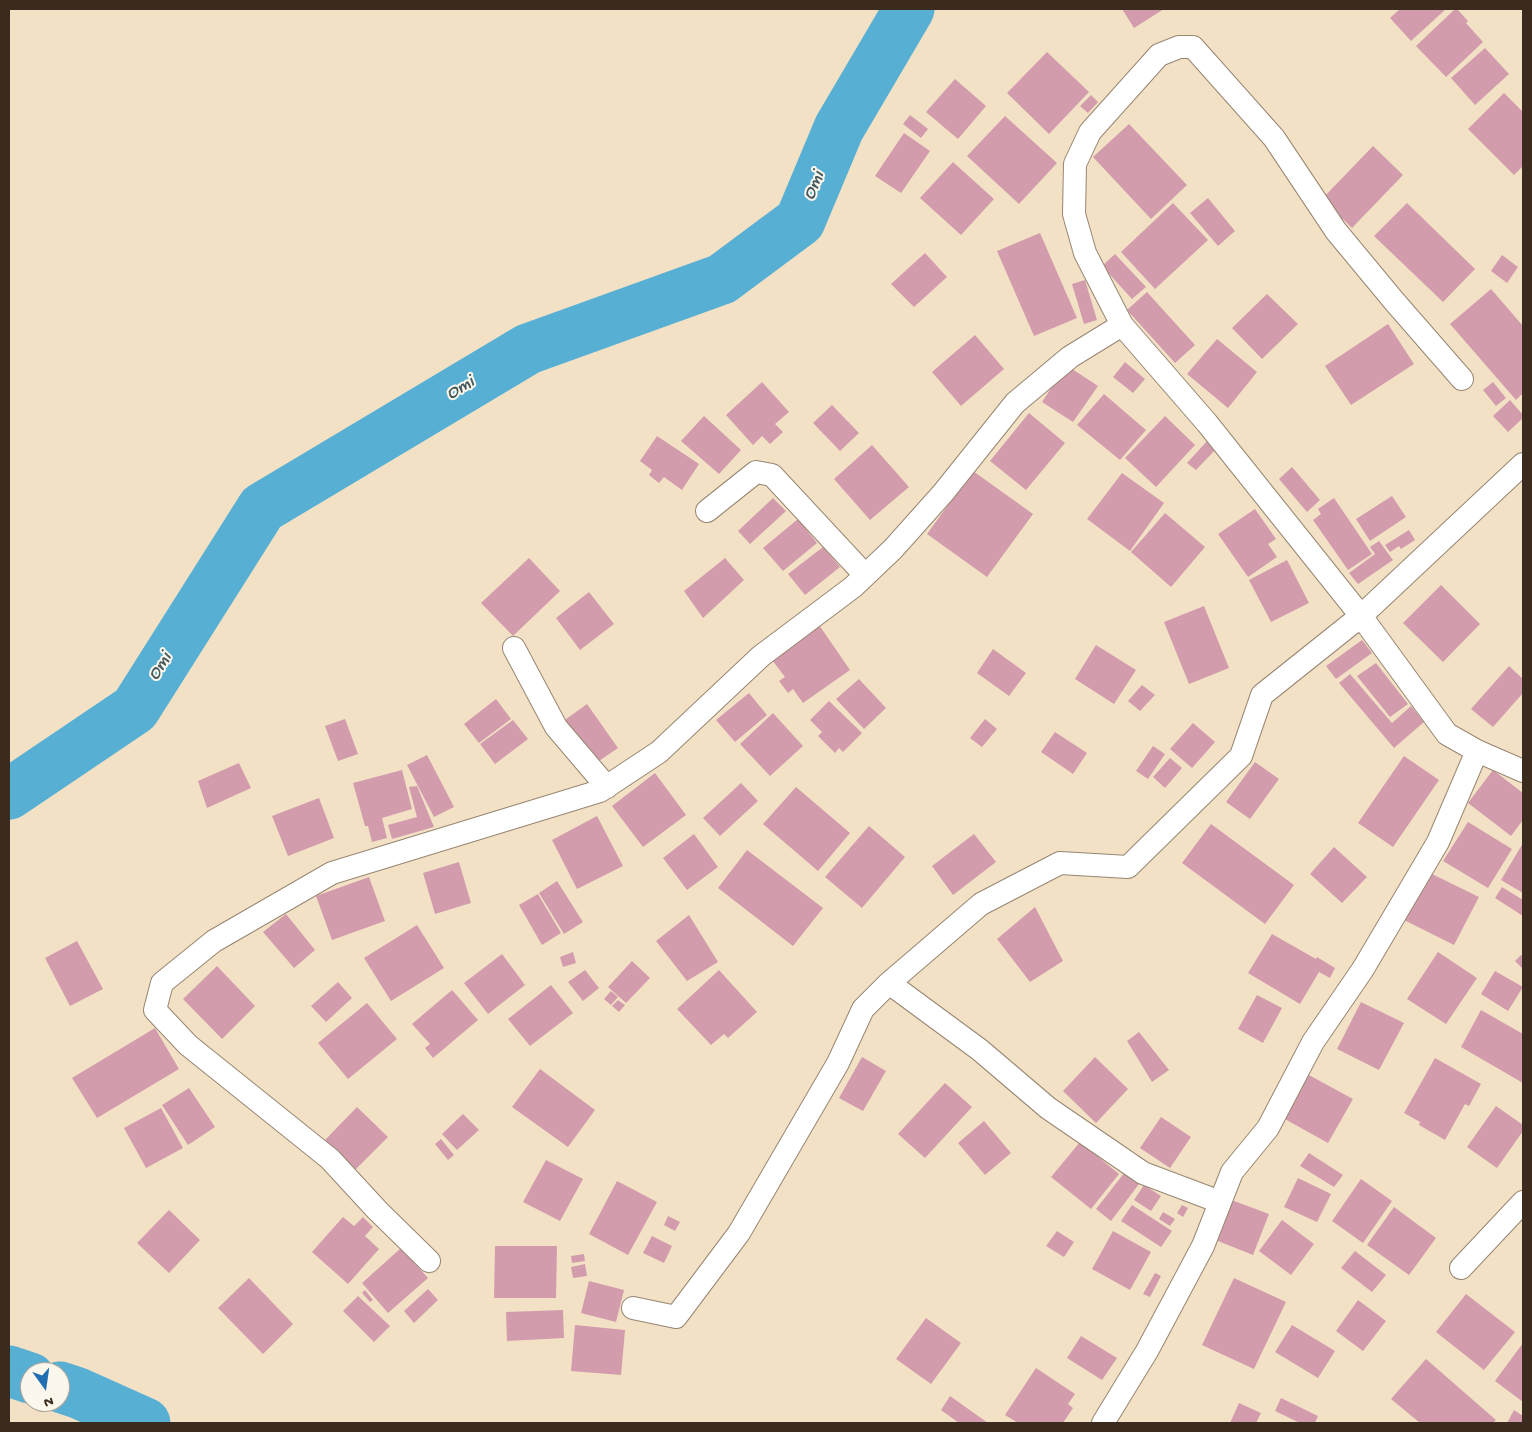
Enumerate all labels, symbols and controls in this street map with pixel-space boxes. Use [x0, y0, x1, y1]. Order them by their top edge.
water label: Omi [799, 168, 831, 204]
water label: Omi [443, 372, 479, 406]
water label: Omi [144, 649, 178, 685]
north arrow [20, 1362, 70, 1412]
text: N [42, 1392, 55, 1410]

